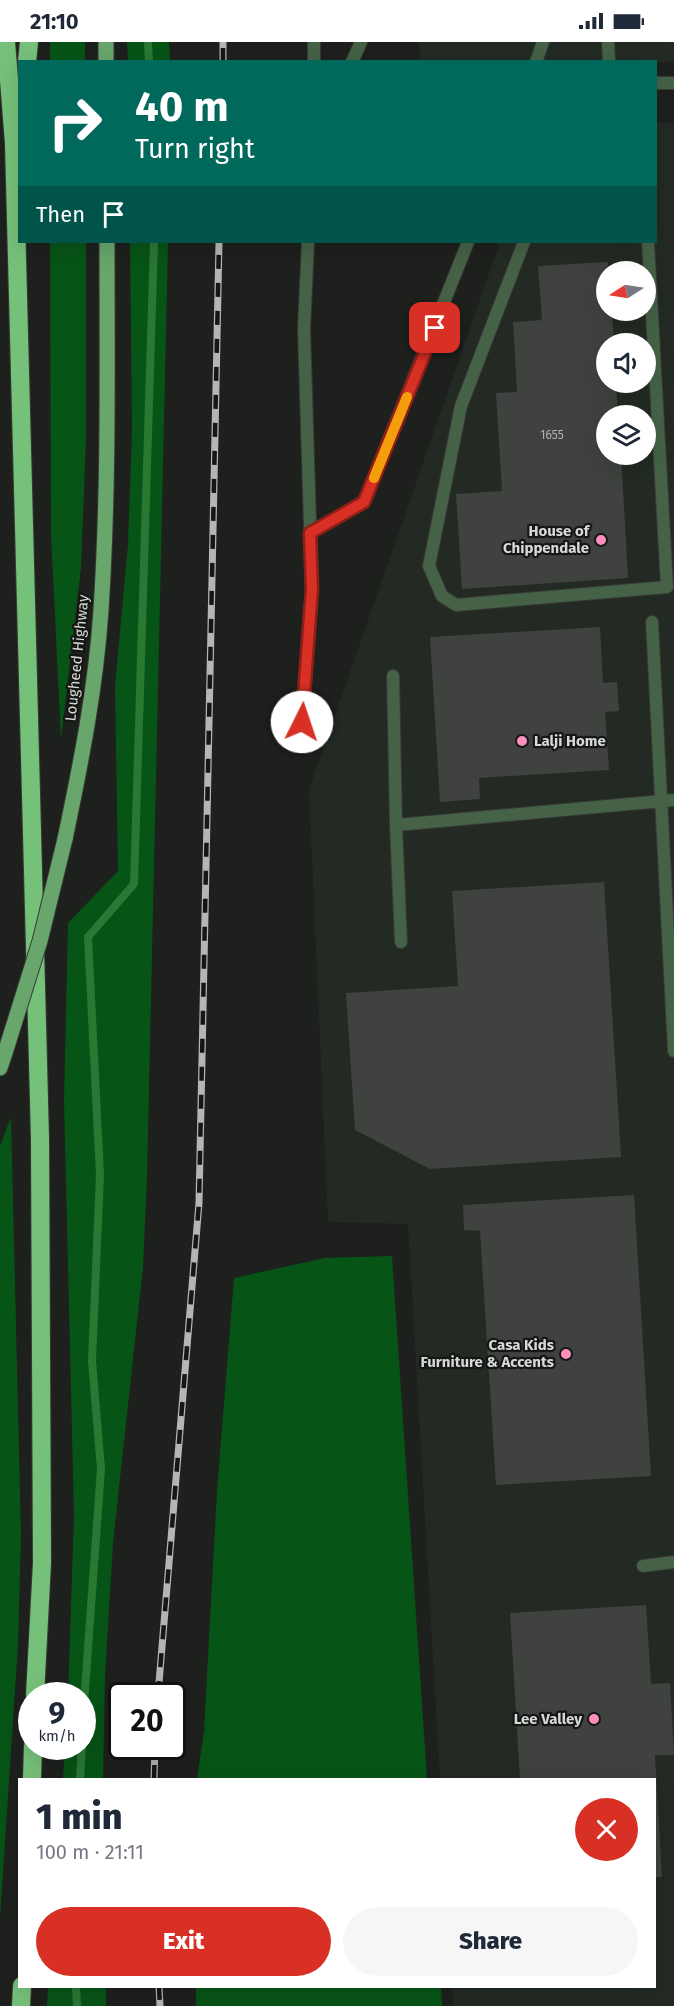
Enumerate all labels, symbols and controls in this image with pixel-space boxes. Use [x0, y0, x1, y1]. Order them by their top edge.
text: 21:10 [30, 8, 79, 35]
text: 40 m [135, 82, 229, 132]
icon: right [36, 84, 114, 162]
text: Turn right [135, 133, 255, 165]
icon: arrive [97, 198, 130, 231]
text: Then [36, 201, 85, 228]
north arrow [596, 261, 656, 321]
map controls [596, 261, 656, 465]
pin [409, 302, 460, 353]
icon: arrive [418, 311, 451, 344]
button: sound [596, 333, 656, 393]
button: layers [596, 405, 656, 465]
house number: 1655 [540, 428, 564, 442]
place label: House of Chippendale [503, 522, 591, 557]
marker: House of Chippendale [594, 533, 608, 547]
street label: Lougheed Highway [61, 593, 93, 722]
position arrow [270, 690, 334, 754]
place label: Lalji Home [534, 732, 606, 750]
marker: Lalji Home [515, 734, 529, 748]
place label: Casa Kids Furniture & Accents [420, 1336, 554, 1371]
marker: Casa Kids Furniture & Accents [559, 1347, 573, 1361]
speed limit sign: 20 [108, 1682, 186, 1760]
text: 9 [49, 1696, 65, 1732]
place label: Lee Valley [514, 1710, 582, 1728]
marker: Lee Valley [587, 1712, 601, 1726]
text: km/h [38, 1727, 76, 1745]
text: 1 min [36, 1795, 122, 1839]
button: close [575, 1798, 638, 1861]
text: 100 m · 21:11 [36, 1840, 144, 1864]
button: Exit [36, 1907, 331, 1976]
button: Share [343, 1907, 638, 1976]

